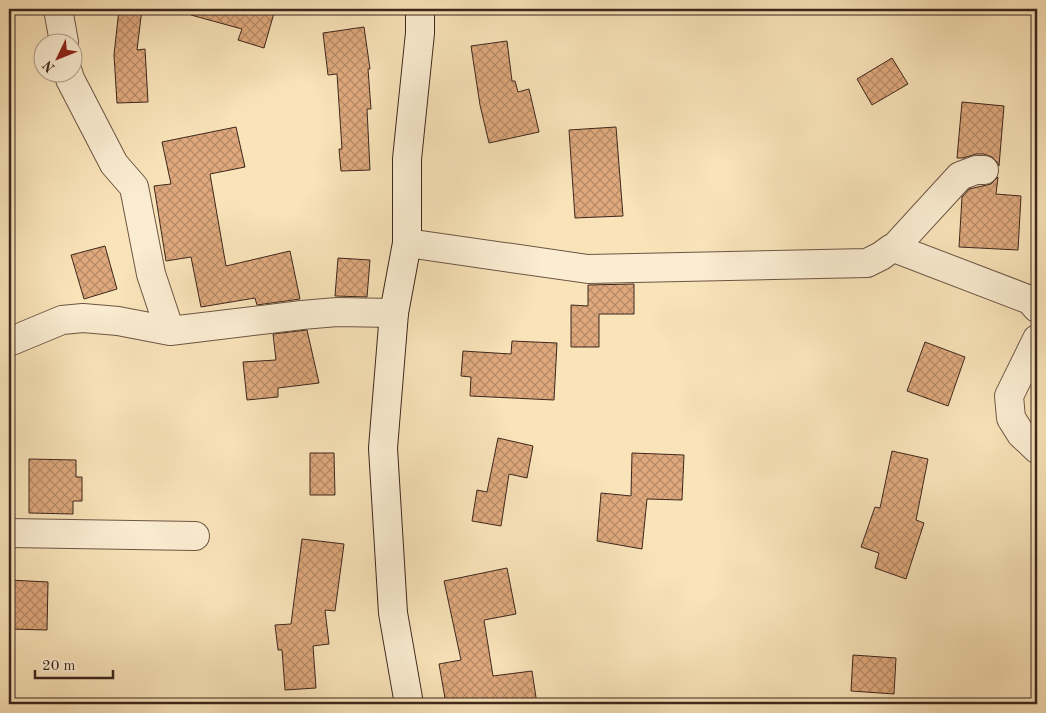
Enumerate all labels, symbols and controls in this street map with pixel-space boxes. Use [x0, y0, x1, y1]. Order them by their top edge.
north arrow [32, 32, 82, 82]
text: N [40, 57, 58, 75]
scale bar [35, 648, 112, 680]
text: 20 m [42, 659, 76, 674]

